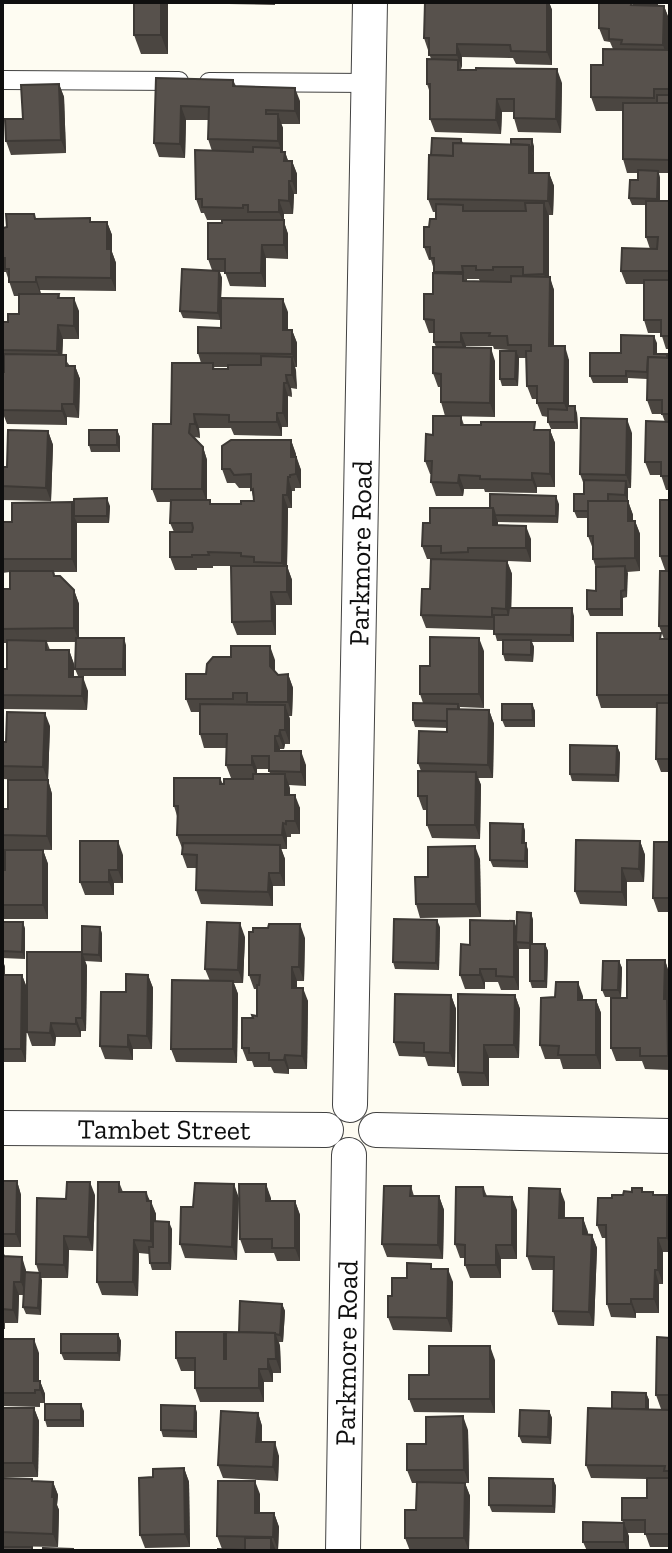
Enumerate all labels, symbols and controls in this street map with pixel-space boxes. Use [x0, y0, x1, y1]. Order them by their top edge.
street label: Parkmore Road [342, 460, 379, 646]
street label: Tambet Street [77, 1112, 251, 1147]
street label: Parkmore Road [329, 1260, 364, 1446]

